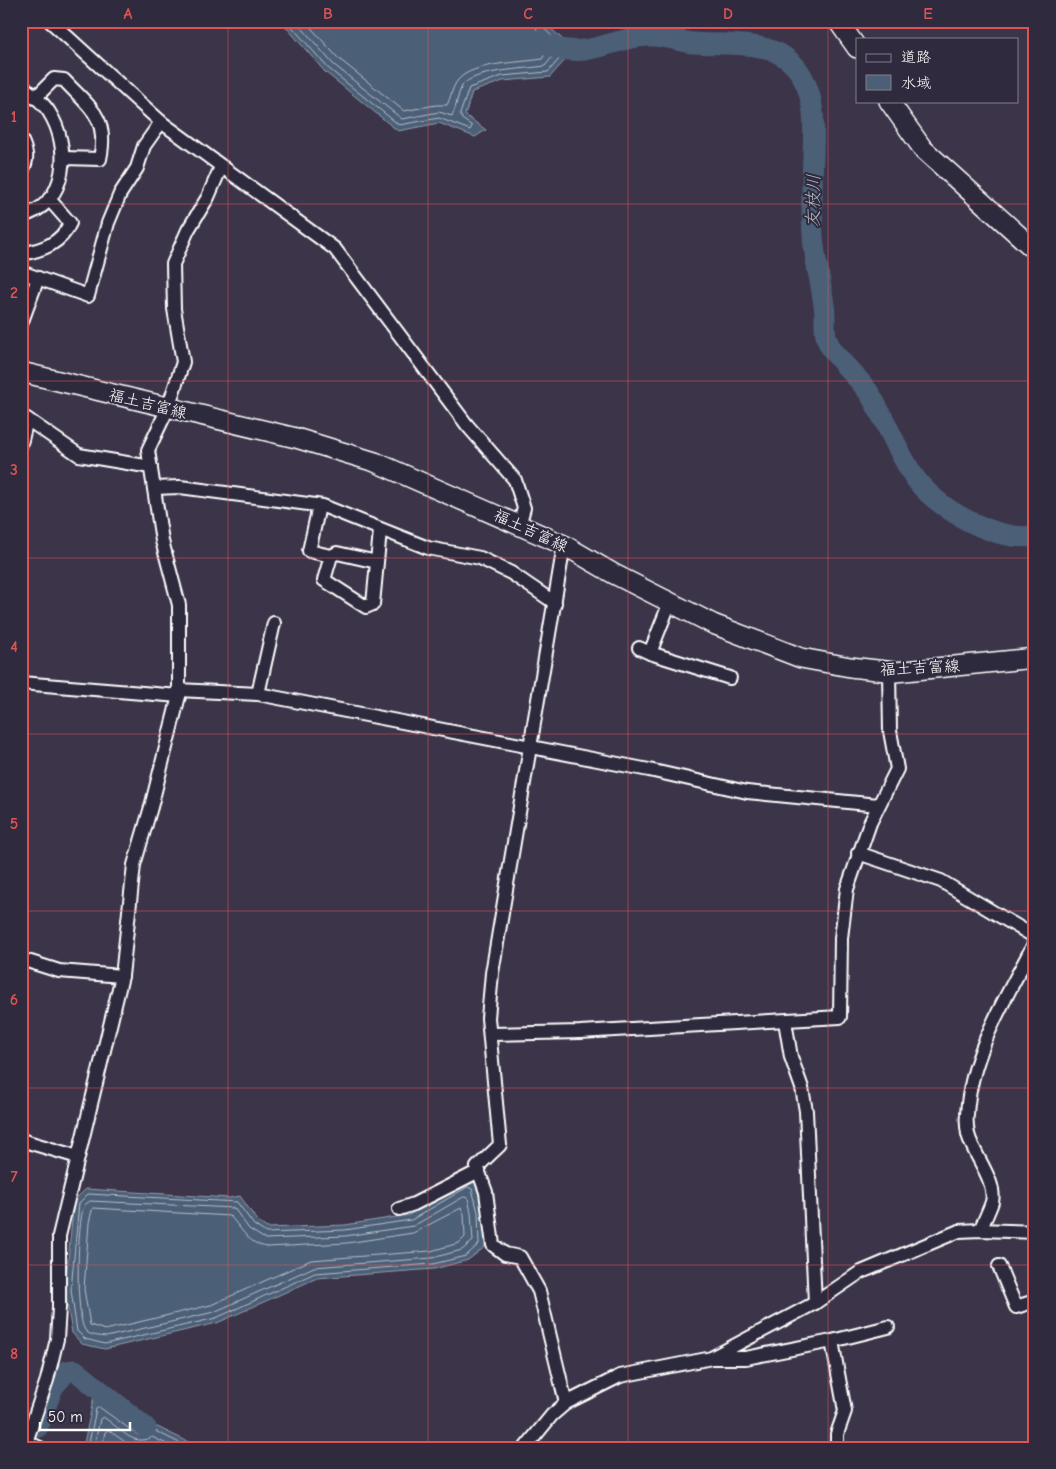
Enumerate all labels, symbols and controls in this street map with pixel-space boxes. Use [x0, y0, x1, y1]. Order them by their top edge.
text: A [124, 5, 133, 23]
text: B [323, 5, 333, 23]
text: C [523, 5, 533, 23]
text: D [723, 5, 733, 23]
text: E [923, 5, 933, 23]
legend [856, 38, 1018, 102]
text: 道路 [901, 48, 931, 66]
text: 水域 [901, 74, 931, 92]
text: 1 [11, 108, 17, 126]
water label: 友枝川 [803, 174, 824, 228]
text: 2 [10, 284, 18, 302]
street label: 福土吉富線 [107, 386, 189, 422]
text: 3 [10, 461, 18, 479]
street label: 福土吉富線 [491, 506, 571, 556]
text: 4 [10, 638, 18, 656]
street label: 福土吉富線 [880, 657, 960, 679]
text: 5 [10, 815, 18, 833]
text: 6 [10, 991, 18, 1009]
text: 7 [10, 1168, 18, 1186]
text: 8 [10, 1345, 18, 1363]
scale bar [40, 1399, 130, 1431]
text: 50 m [48, 1408, 83, 1426]

